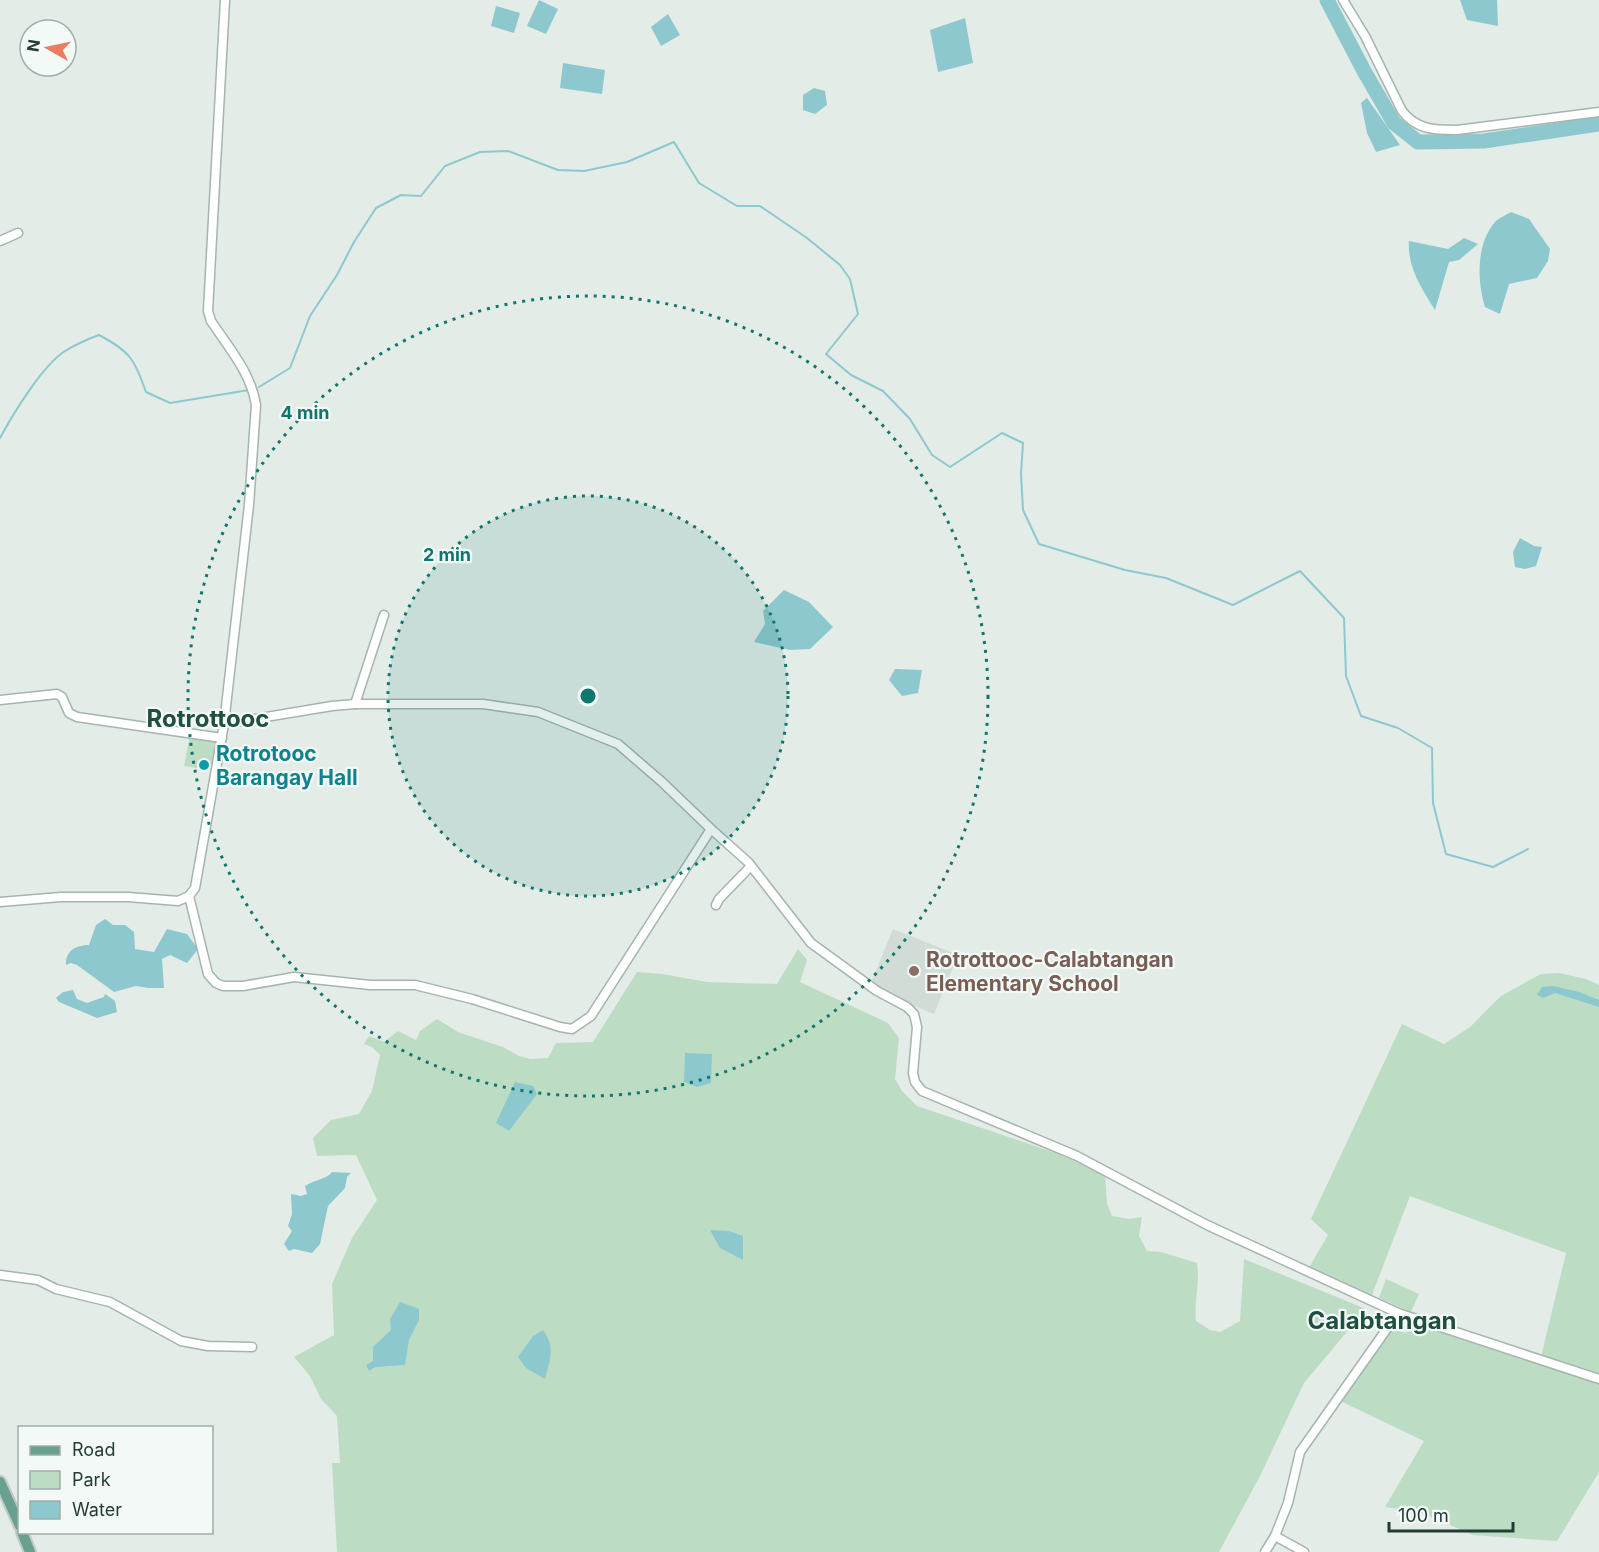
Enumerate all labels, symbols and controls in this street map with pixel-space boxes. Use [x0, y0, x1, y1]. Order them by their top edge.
north arrow [18, 18, 78, 78]
text: N [22, 38, 44, 53]
text: 4 min [281, 402, 329, 423]
text: 2 min [423, 544, 471, 565]
centre of rings [578, 686, 598, 706]
district label: Rotrottooc [147, 704, 269, 733]
place label: Rotrotooc Barangay Hall [216, 741, 358, 790]
marker: Rotrotooc Barangay Hall [197, 758, 211, 772]
place label: Rotrottooc-Calabtangan Elementary School [926, 947, 1174, 996]
marker: Rotrottooc-Calabtangan Elementary School [907, 964, 921, 978]
district label: Calabtangan [1307, 1306, 1457, 1335]
legend [18, 1426, 213, 1534]
text: Road [72, 1439, 115, 1460]
text: Park [72, 1469, 111, 1490]
scale bar [1389, 1495, 1514, 1533]
text: Water [72, 1499, 122, 1520]
text: 100 m [1398, 1505, 1449, 1526]

